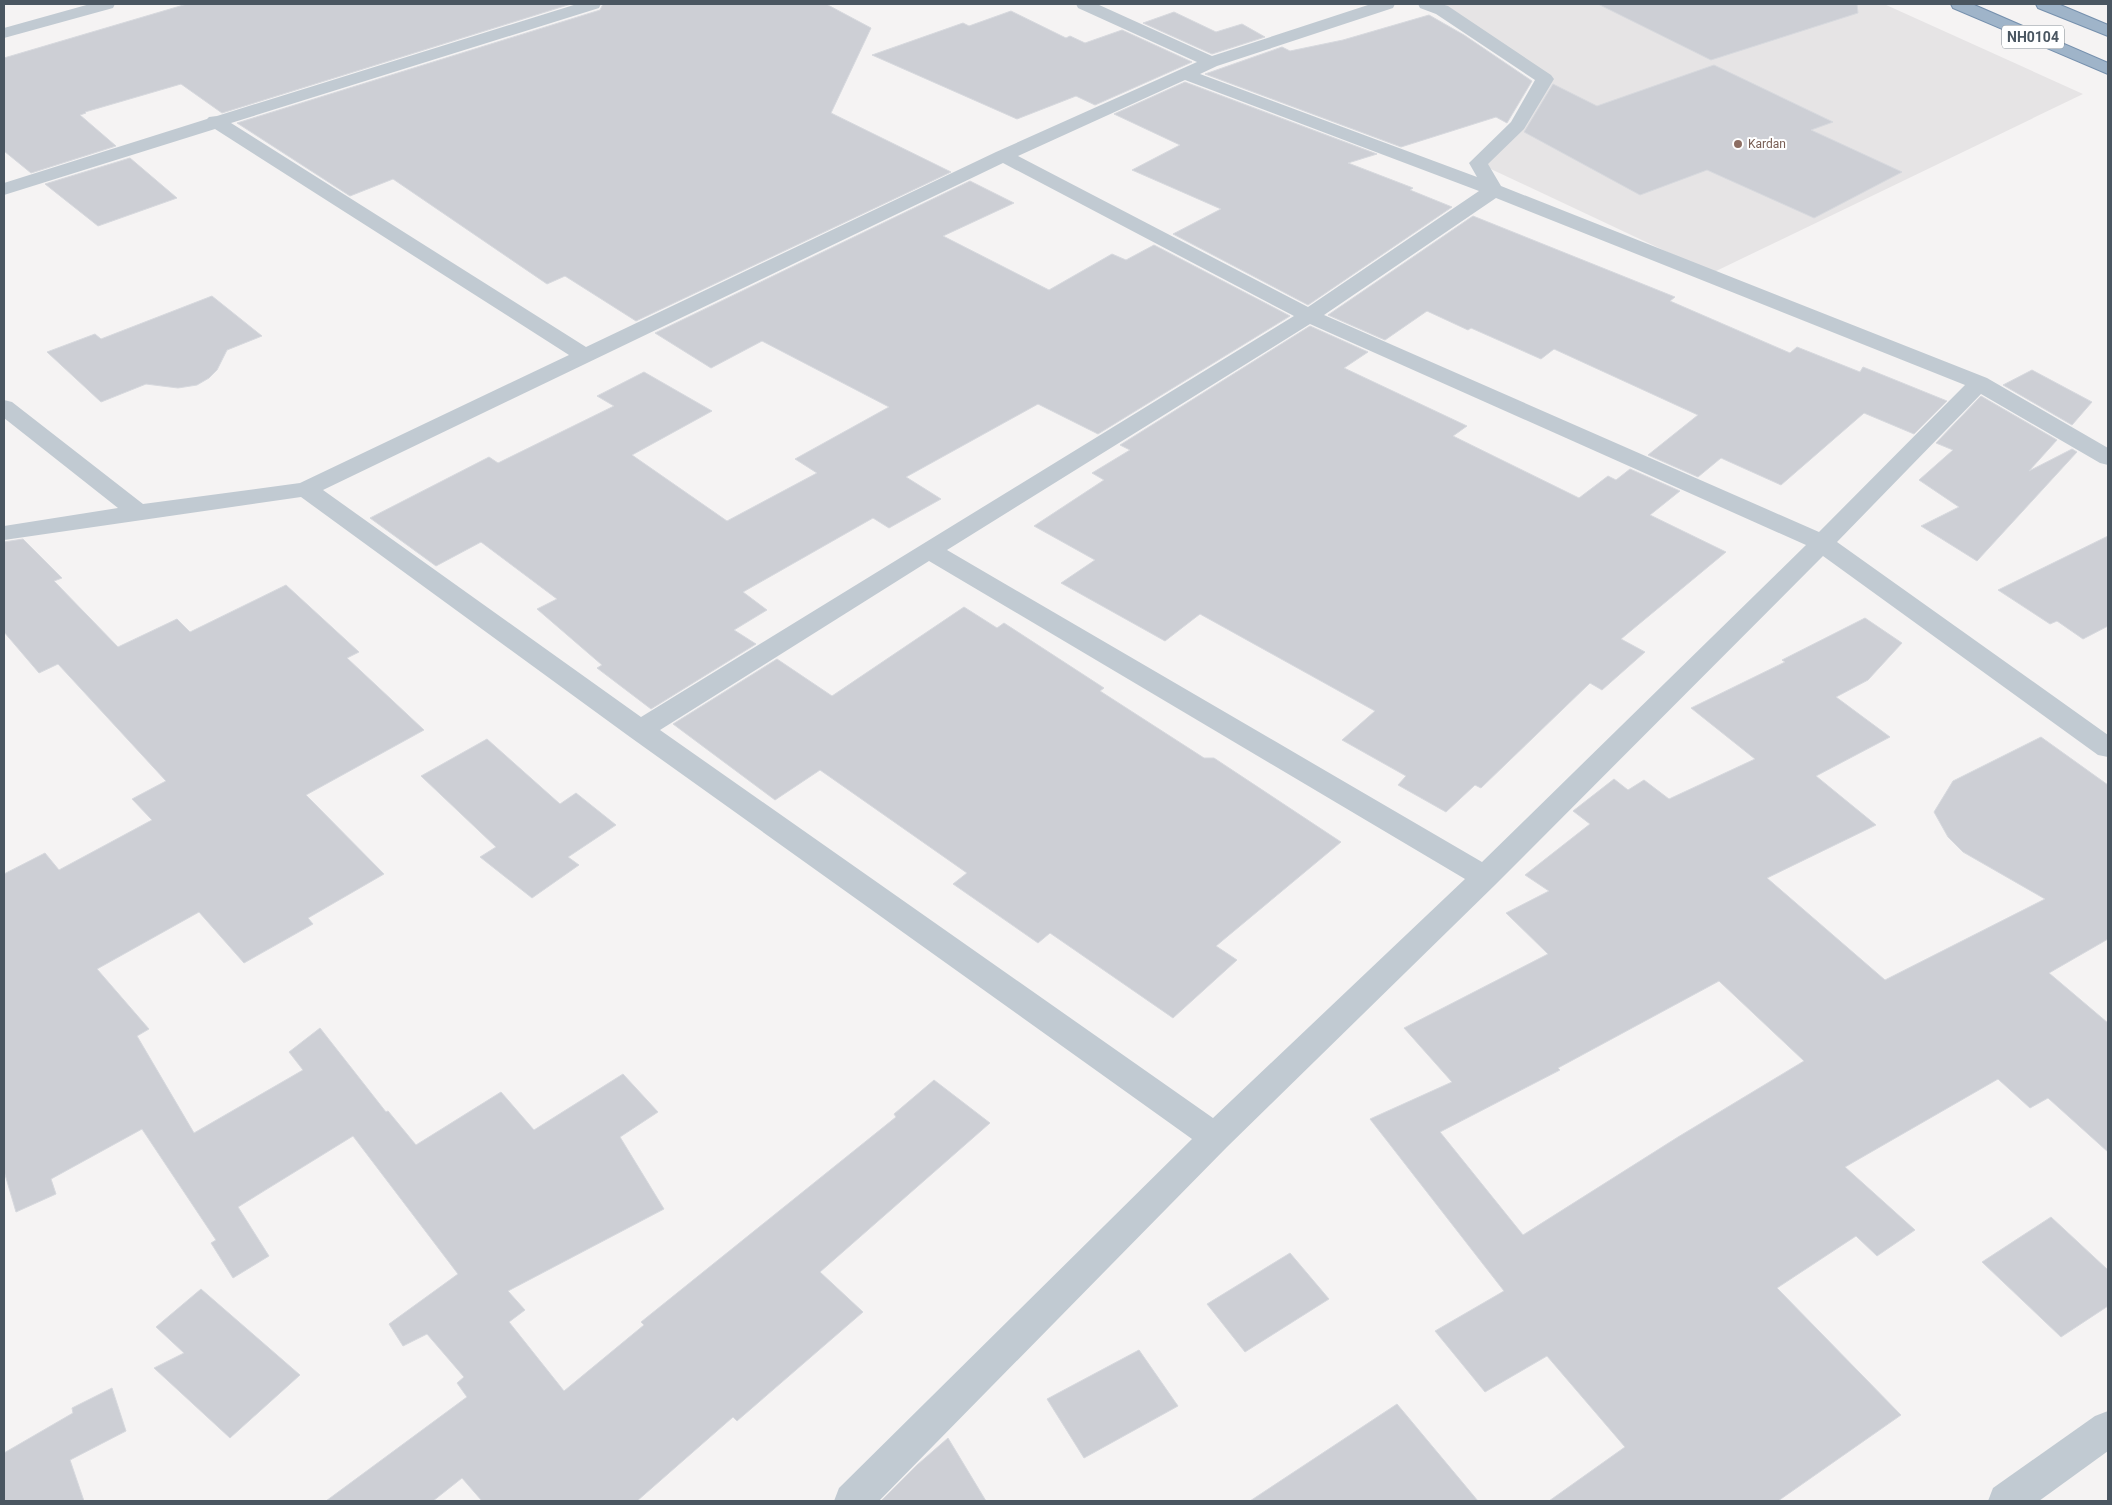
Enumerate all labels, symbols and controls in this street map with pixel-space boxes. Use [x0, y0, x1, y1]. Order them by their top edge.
road number: NH0104 [2002, 26, 2064, 48]
place label: Kardan [1748, 137, 1786, 151]
marker: Kardan [1732, 138, 1744, 150]

